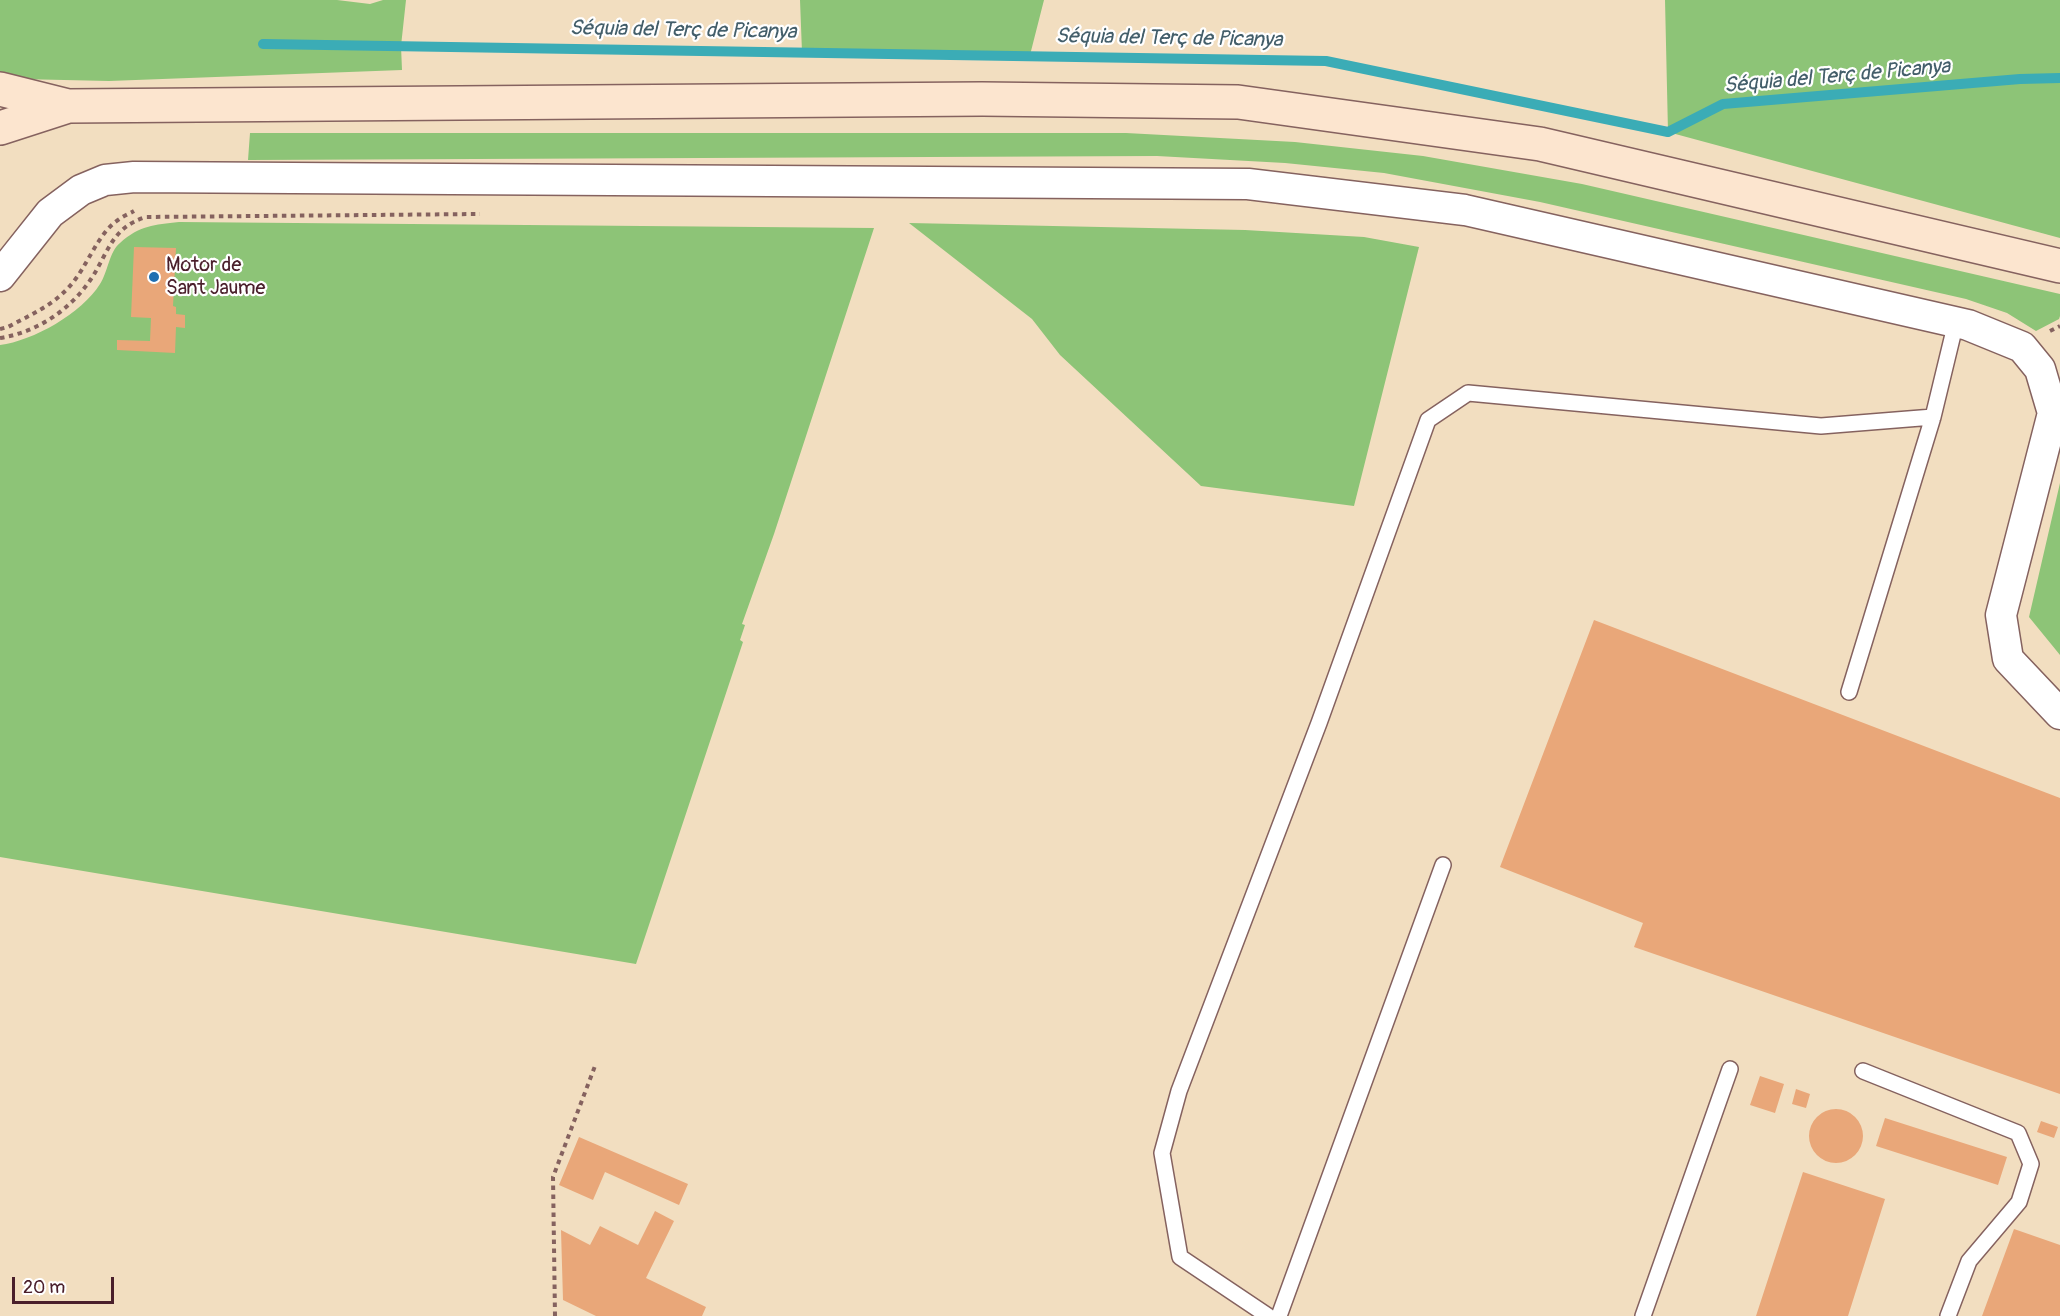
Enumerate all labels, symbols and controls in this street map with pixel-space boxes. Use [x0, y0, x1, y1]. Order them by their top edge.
water label: Séquia del Terç de Picanya [569, 16, 797, 46]
water label: Séquia del Terç de Picanya [1055, 24, 1283, 54]
water label: Séquia del Terç de Picanya [1723, 55, 1951, 99]
place label: Motor de Sant Jaume [166, 254, 265, 301]
marker: Motor de Sant Jaume [147, 270, 161, 284]
scale bar [15, 1265, 117, 1303]
text: 20 m [23, 1276, 65, 1299]

